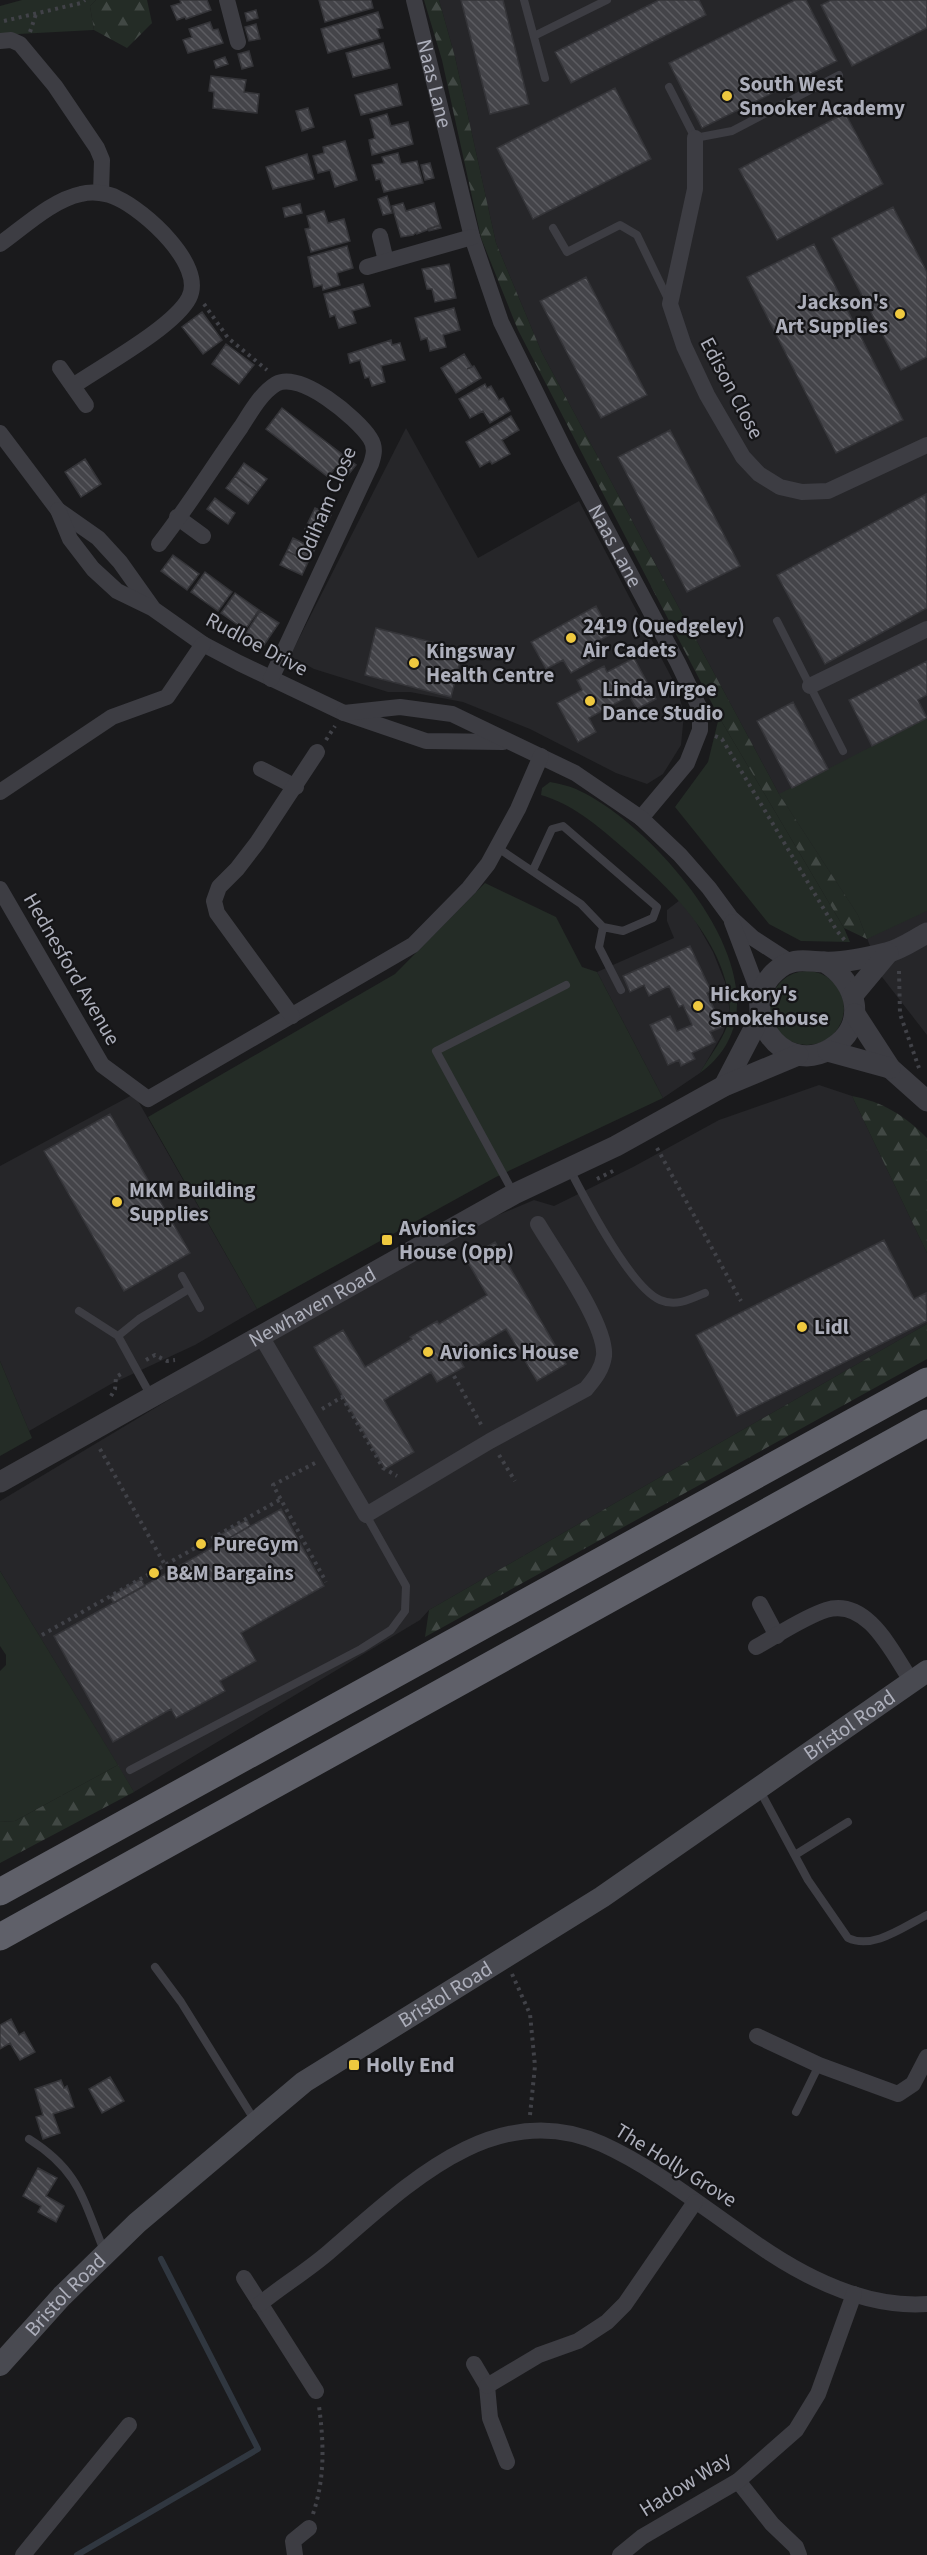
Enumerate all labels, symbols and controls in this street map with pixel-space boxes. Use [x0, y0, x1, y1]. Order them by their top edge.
street label: Naas Lane [409, 36, 460, 131]
place label: South West Snooker Academy [739, 69, 905, 123]
marker: South West Snooker Academy [720, 89, 734, 103]
place label: Jackson's Art Supplies [775, 287, 888, 341]
marker: Jackson's Art Supplies [893, 307, 907, 321]
street label: Edison Close [693, 332, 771, 444]
street label: Odiham Close [288, 442, 364, 566]
street label: Naas Lane [581, 499, 650, 593]
street label: Rudloe Drive [201, 604, 313, 684]
place label: 2419 (Quedgeley) Air Cadets [582, 611, 745, 665]
marker: 2419 (Quedgeley) Air Cadets [564, 631, 578, 645]
place label: Kingsway Health Centre [426, 636, 554, 690]
marker: Kingsway Health Centre [407, 656, 421, 670]
place label: Linda Virgoe Dance Studio [602, 674, 723, 728]
marker: Linda Virgoe Dance Studio [583, 694, 597, 708]
street label: Hednesford Avenue [16, 887, 128, 1051]
place label: Hickory's Smokehouse [710, 979, 829, 1033]
marker: Hickory's Smokehouse [691, 999, 705, 1013]
place label: MKM Building Supplies [129, 1175, 256, 1229]
marker: MKM Building Supplies [110, 1195, 124, 1209]
place label: Avionics House (Opp) [398, 1213, 514, 1267]
marker: Avionics House (Opp) [380, 1233, 394, 1247]
street label: Newhaven Road [243, 1259, 382, 1355]
place label: Lidl [814, 1312, 849, 1342]
marker: Lidl [795, 1320, 809, 1334]
place label: Avionics House [439, 1337, 579, 1367]
marker: Avionics House [421, 1345, 435, 1359]
place label: PureGym [213, 1529, 299, 1559]
marker: PureGym [194, 1537, 208, 1551]
place label: B&M Bargains [166, 1558, 294, 1588]
marker: B&M Bargains [147, 1566, 161, 1580]
street label: Bristol Road [797, 1682, 901, 1768]
street label: Bristol Road [392, 1954, 498, 2035]
place label: Holly End [366, 2050, 455, 2080]
marker: Holly End [347, 2058, 361, 2072]
street label: The Holly Grove [609, 2116, 743, 2214]
street label: Bristol Road [18, 2246, 113, 2343]
street label: Hadow Way [633, 2444, 737, 2524]

